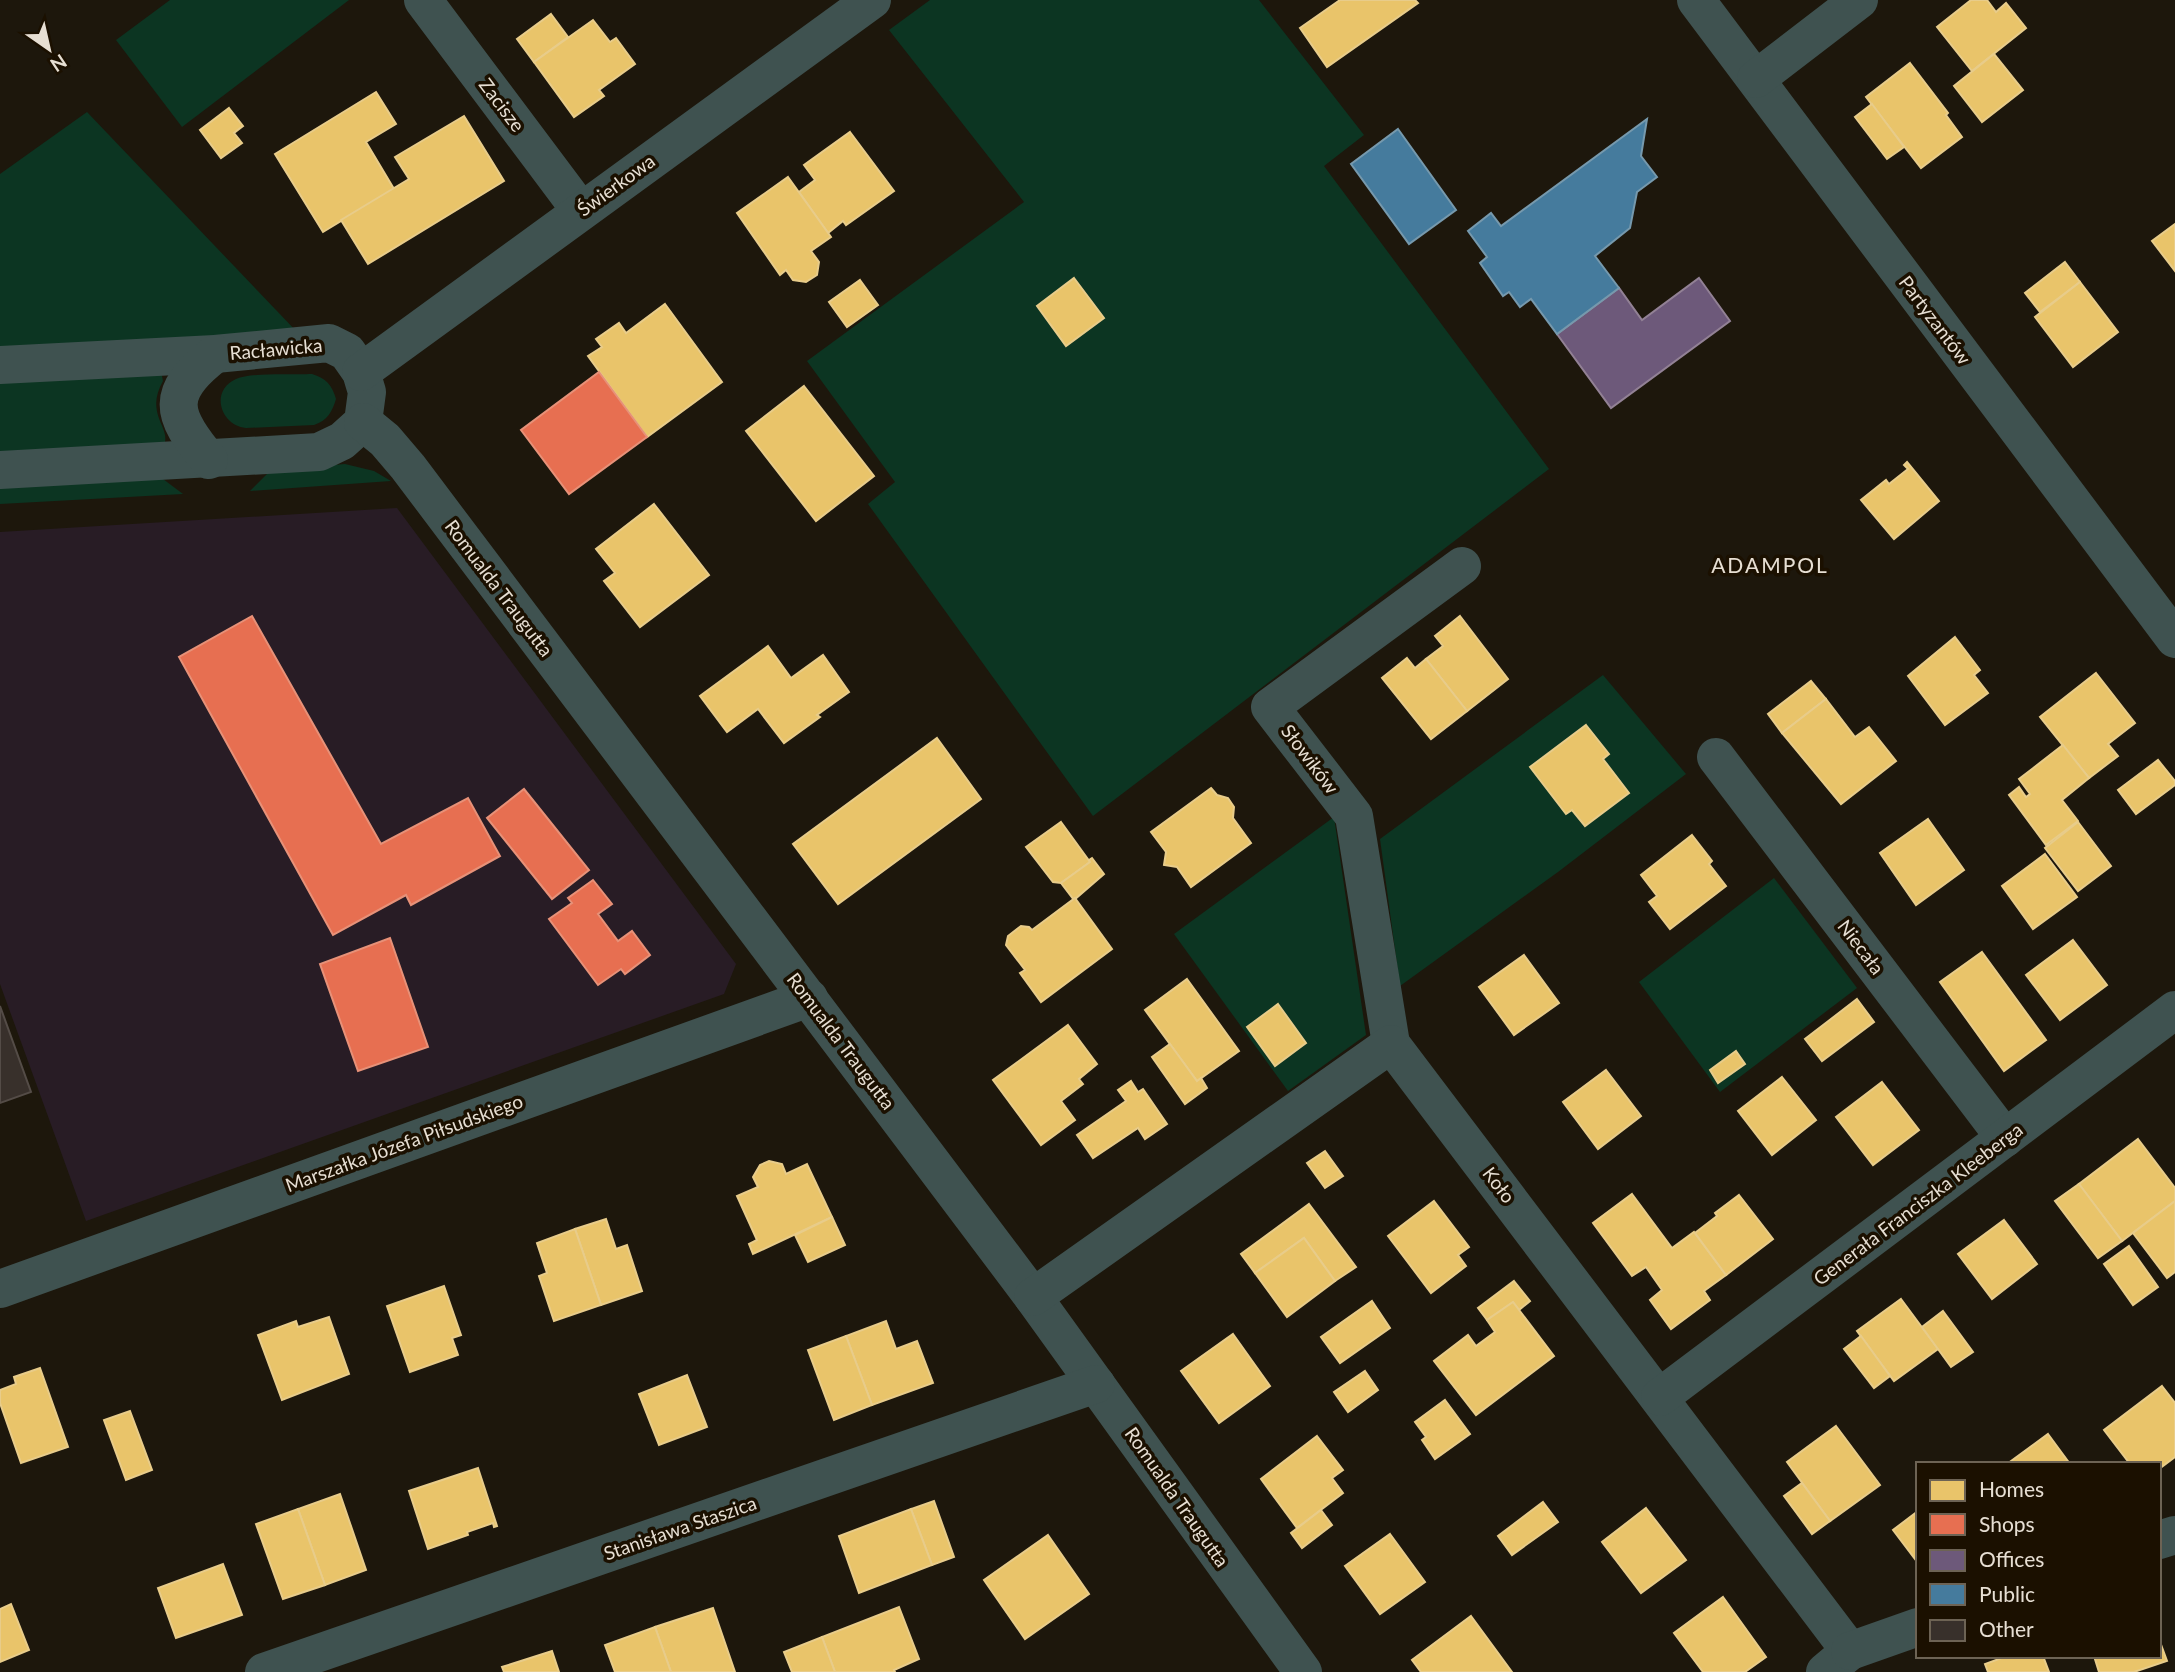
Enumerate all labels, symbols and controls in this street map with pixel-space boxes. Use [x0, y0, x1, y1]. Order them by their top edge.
north arrow [14, 14, 84, 84]
text: N [46, 50, 71, 77]
street label: Zacisze [475, 73, 530, 136]
street label: Świerkowa [572, 149, 659, 220]
street label: Partyzantów [1895, 271, 1976, 369]
street label: Racławicka [229, 333, 323, 364]
street label: Romualda Traugutta [440, 515, 558, 661]
district label: ADAMPOL [1711, 552, 1829, 577]
street label: Słowików [1277, 720, 1344, 798]
street label: Niecała [1833, 915, 1889, 979]
street label: Romualda Traugutta [782, 968, 900, 1114]
street label: Marszałka Józefa Piłsudskiego [282, 1089, 526, 1196]
street label: Generała Franciszka Kleeberga [1809, 1117, 2027, 1290]
street label: Koło [1478, 1162, 1520, 1207]
street label: Romualda Traugutta [1121, 1422, 1234, 1571]
legend [1916, 1462, 2161, 1658]
text: Homes [1979, 1476, 2044, 1501]
street label: Stanisława Staszica [600, 1491, 759, 1564]
text: Shops [1979, 1511, 2035, 1536]
text: Offices [1979, 1546, 2044, 1571]
text: Public [1979, 1581, 2035, 1606]
text: Other [1979, 1616, 2034, 1641]

